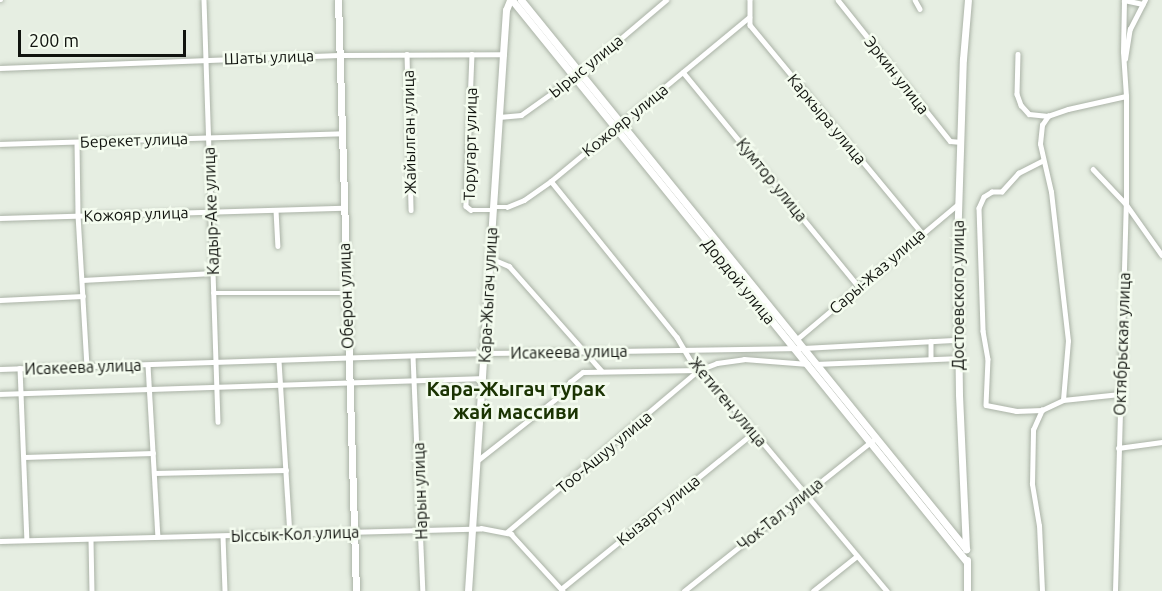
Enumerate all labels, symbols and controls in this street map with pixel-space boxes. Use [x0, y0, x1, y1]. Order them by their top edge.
scale bar [21, 18, 189, 56]
text: 200 m [29, 30, 79, 50]
street label: Ырыс улица [545, 30, 627, 102]
street label: Эркин улица [861, 32, 933, 118]
street label: Шаты улица [224, 46, 314, 68]
street label: Жайылган улица [398, 70, 420, 194]
street label: Каркыра улица [783, 70, 871, 168]
street label: Кожояр улица [578, 79, 672, 161]
street label: Торугарт улица [459, 87, 481, 201]
street label: Берекет улица [80, 129, 188, 151]
street label: Кумтор улица [733, 134, 811, 226]
street label: Кадыр-Аке улица [199, 147, 223, 275]
street label: Кожояр улица [83, 203, 189, 225]
street label: Достоевского улица [948, 220, 968, 370]
street label: Сары-Жаз улица [825, 224, 929, 318]
street label: Кара-Жыгач улица [475, 227, 501, 363]
street label: Дордой улица [698, 234, 780, 328]
street label: Оберон улица [335, 243, 357, 349]
street label: Октябрьская улица [1110, 272, 1134, 416]
street label: Исакеева улица [510, 341, 628, 363]
street label: Жетиген улица [685, 353, 771, 451]
street label: Исакеева улица [24, 355, 142, 379]
district label: Кара-Жыгач турак жай массиви [426, 377, 606, 424]
street label: Тоо-Ашуу улица [553, 407, 655, 497]
street label: Нарын улица [409, 442, 431, 540]
street label: Кызарт улица [613, 471, 703, 549]
street label: Чок-Тал улица [733, 474, 827, 554]
street label: Ыссык-Кол улица [230, 522, 360, 546]

